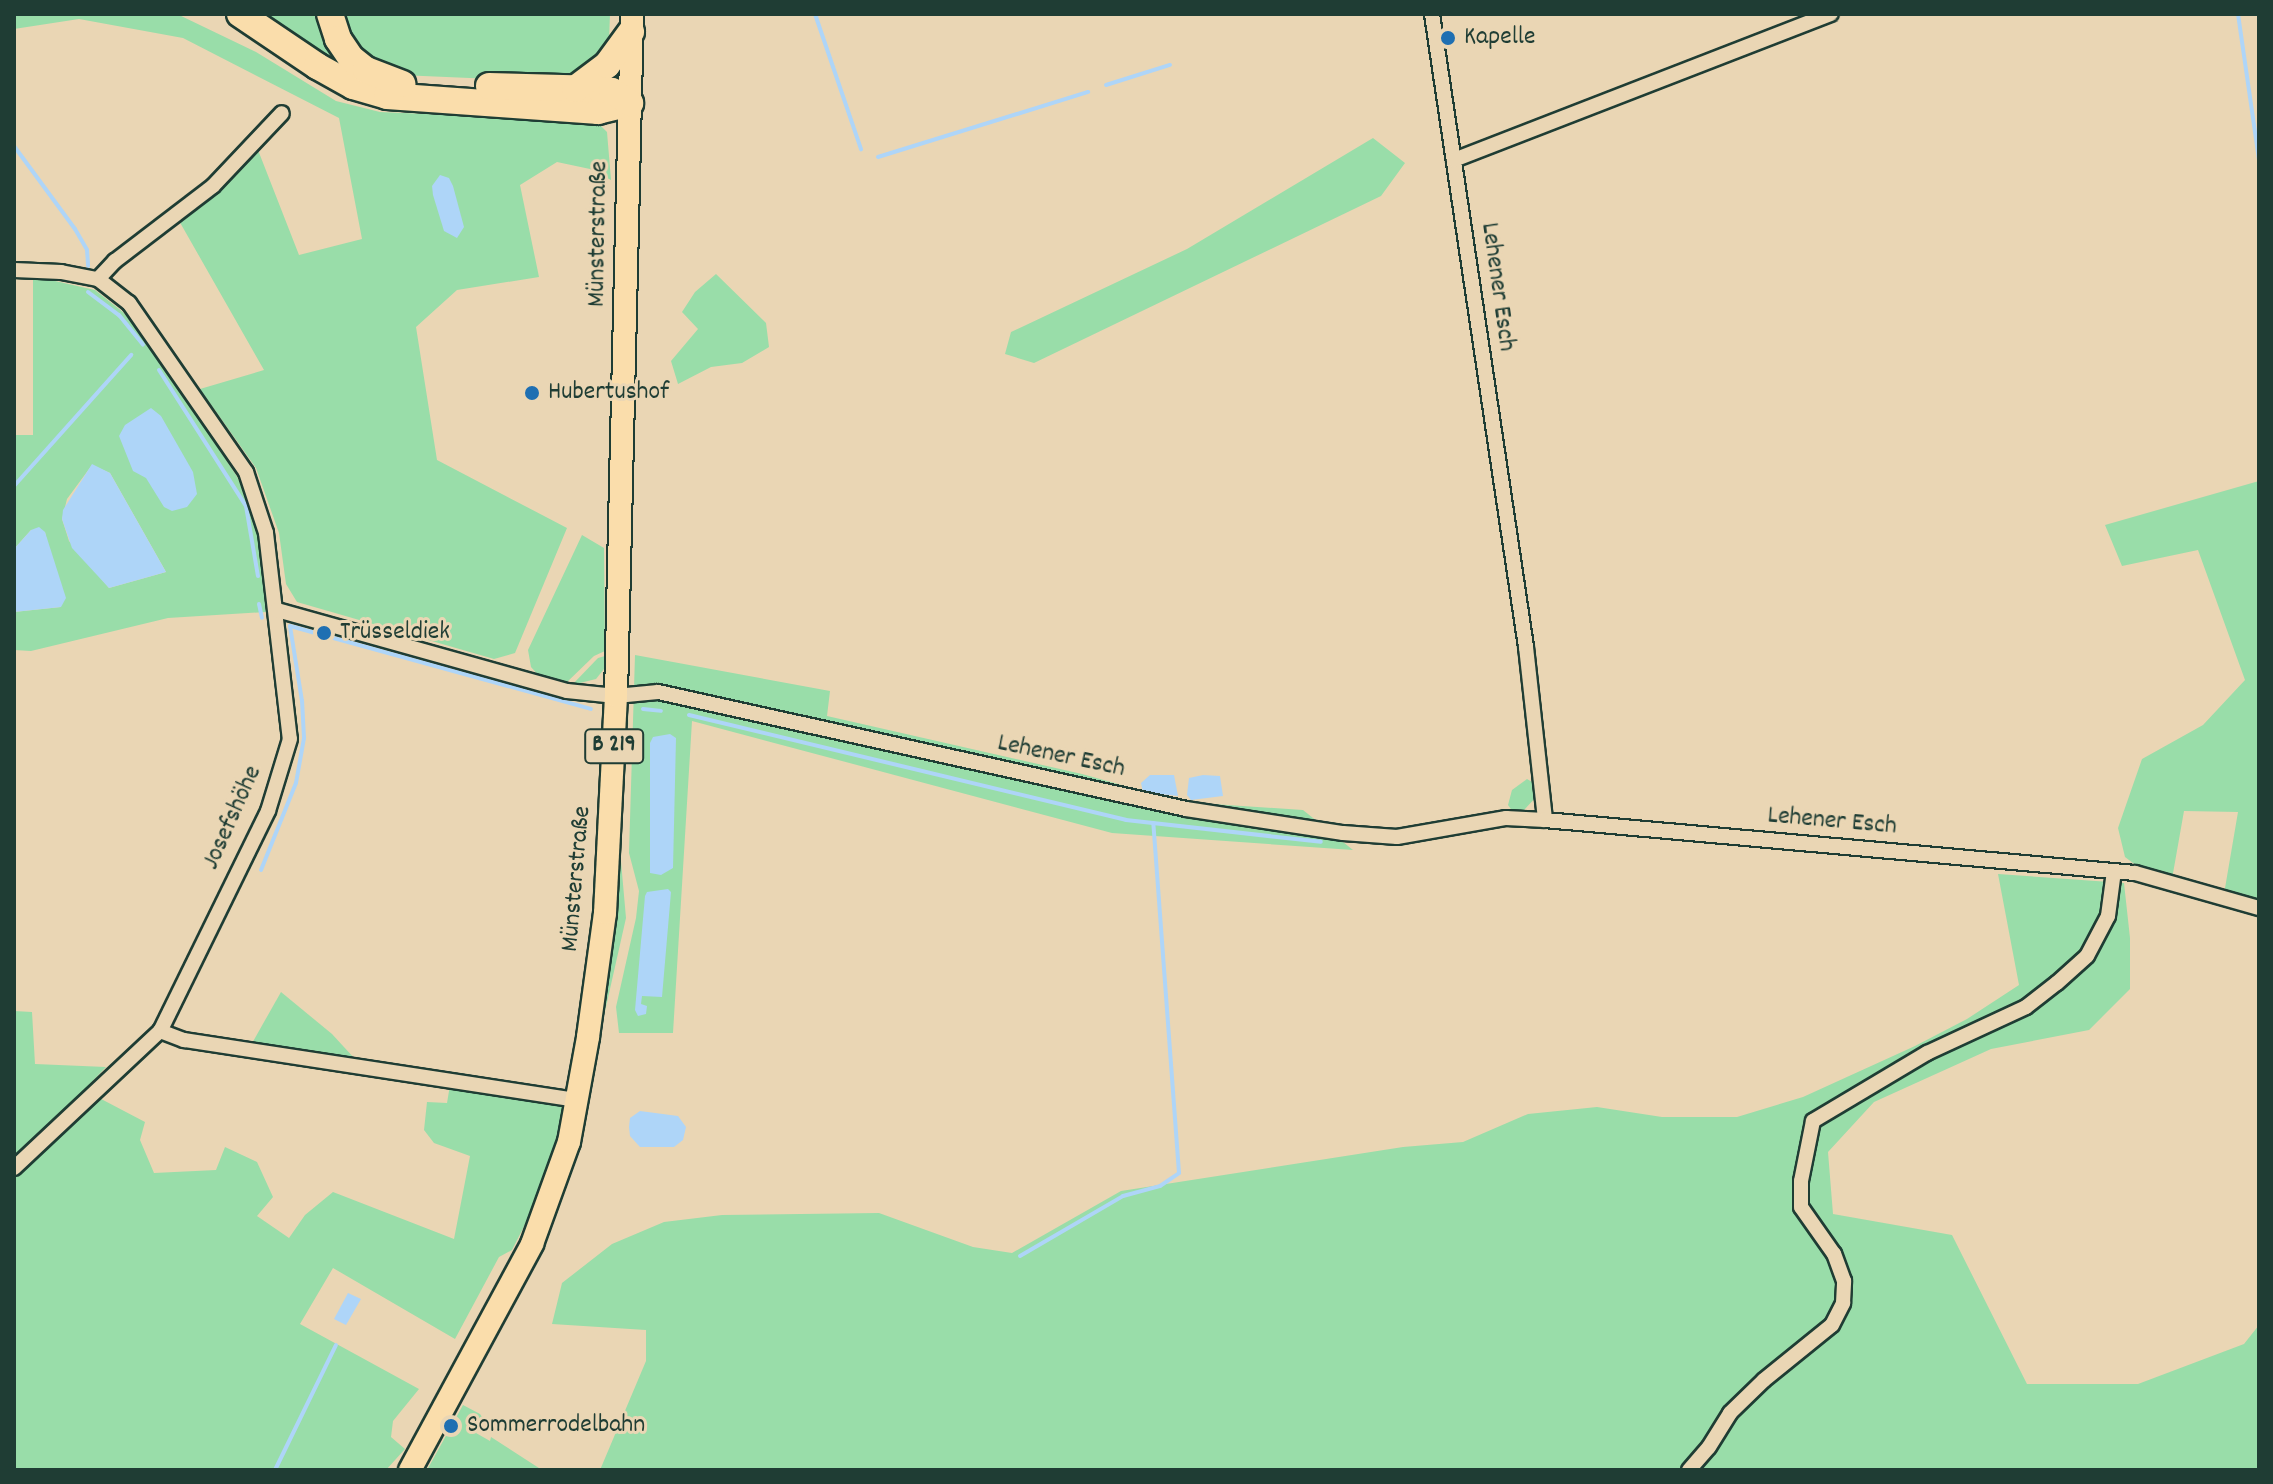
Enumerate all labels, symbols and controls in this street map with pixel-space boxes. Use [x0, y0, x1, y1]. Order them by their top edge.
place label: Kapelle [1464, 22, 1535, 54]
marker: Kapelle [1439, 29, 1457, 47]
street label: Münsterstraße [582, 161, 616, 307]
street label: Lehener Esch [1473, 221, 1521, 353]
place label: Hubertushof [548, 377, 669, 409]
marker: Hubertushof [523, 384, 541, 402]
place label: Trüsseldiek [340, 617, 450, 649]
marker: Trüsseldiek [315, 624, 333, 642]
road number: B 219 [584, 726, 644, 766]
street label: Lehener Esch [994, 728, 1128, 786]
street label: Josefshöhe [196, 761, 270, 875]
street label: Lehener Esch [1766, 801, 1898, 843]
street label: Münsterstraße [555, 805, 599, 953]
place label: Sommerrodelbahn [467, 1410, 645, 1442]
marker: Sommerrodelbahn [442, 1417, 460, 1435]

